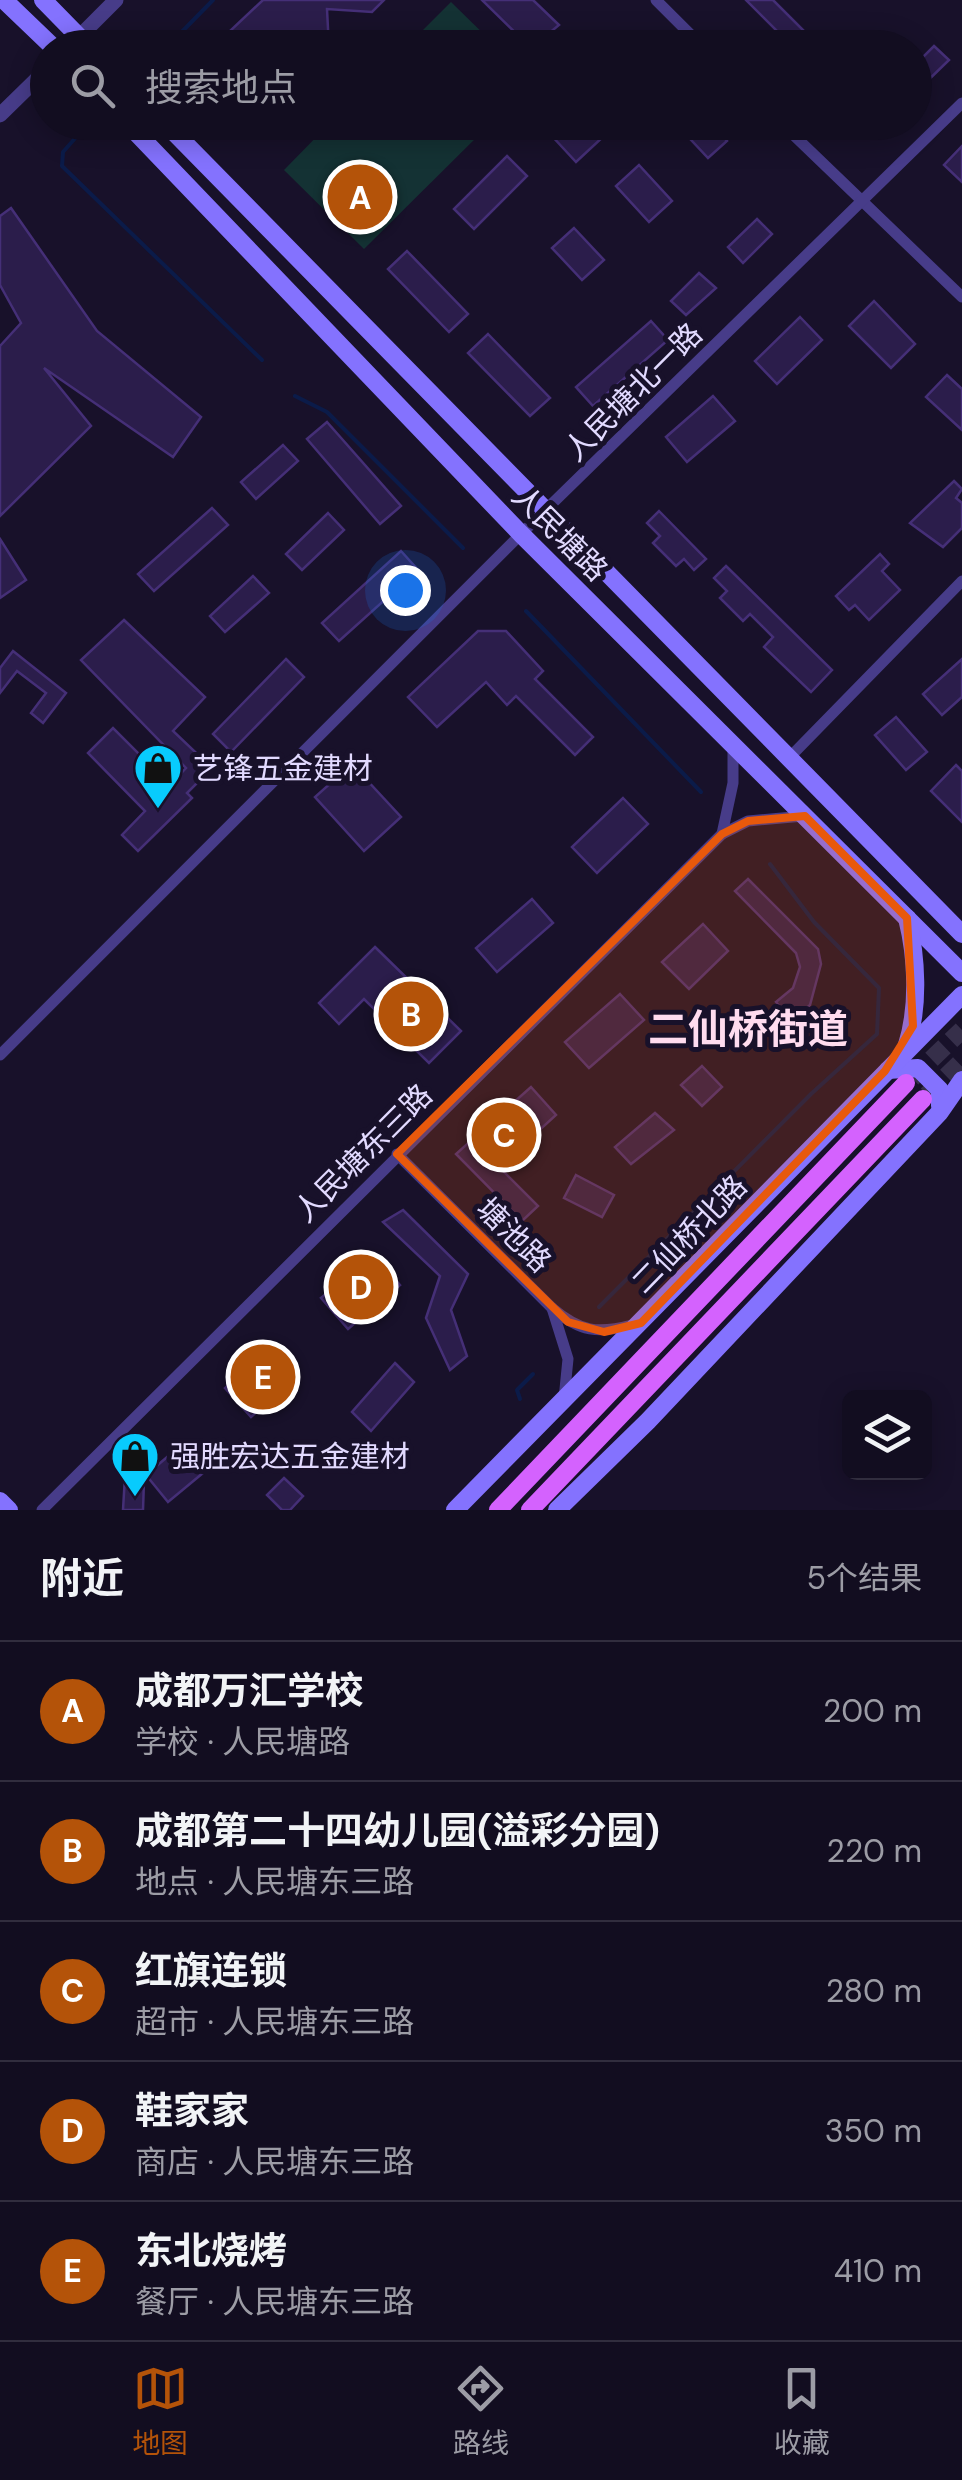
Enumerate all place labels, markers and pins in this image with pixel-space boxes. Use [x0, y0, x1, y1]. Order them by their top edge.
pin: A [328, 160, 392, 234]
shop icon: 艺锋五金建材 [132, 742, 184, 810]
place label: 艺锋五金建材 [193, 749, 373, 788]
pin: B [378, 976, 444, 1052]
pin: C [472, 1098, 536, 1172]
pin: D [328, 1250, 394, 1324]
pin: E [230, 1340, 296, 1414]
shop icon: 强胜宏达五金建材 [109, 1430, 161, 1498]
place label: 强胜宏达五金建材 [170, 1437, 410, 1476]

